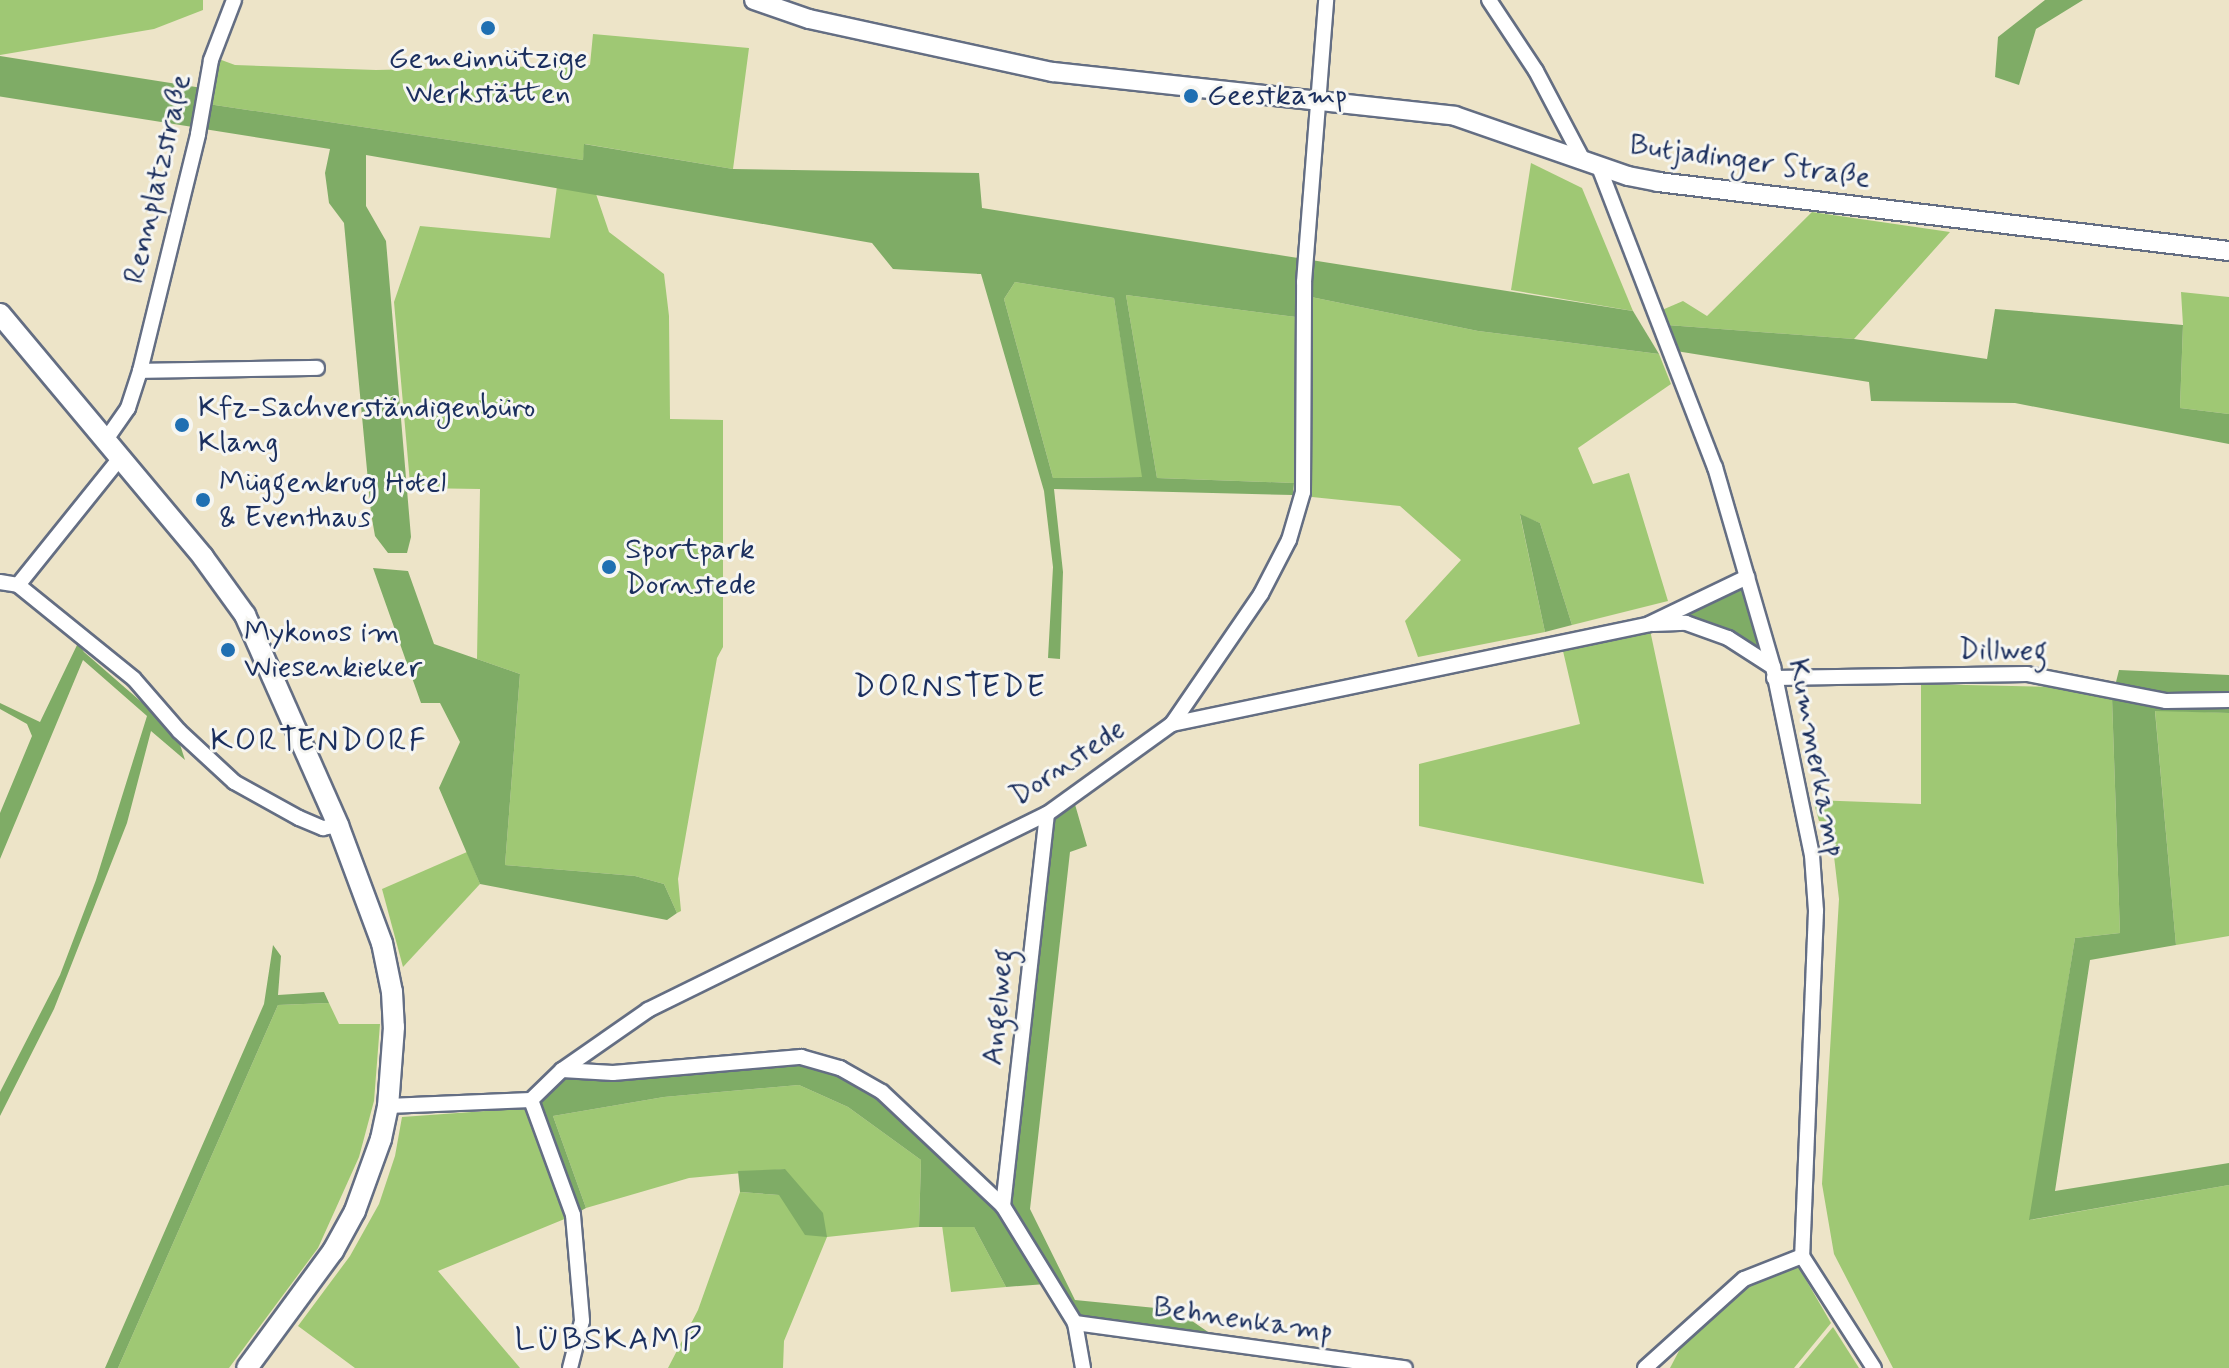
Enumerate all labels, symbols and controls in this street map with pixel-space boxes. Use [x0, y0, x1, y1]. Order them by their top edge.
marker: Gemeinnützige Werkstätten [479, 19, 497, 37]
place label: Gemeinnützige Werkstätten [389, 41, 587, 112]
street label: Rennplatzstraße [116, 71, 200, 287]
place label: Geestkamp [1207, 78, 1347, 114]
marker: Geestkamp [1182, 87, 1200, 105]
street label: Butjadinger Straße [1627, 127, 1873, 197]
place label: Kfz-Sachverständigenbüro Klang [198, 390, 535, 460]
marker: Kfz-Sachverständigenbüro Klang [173, 416, 191, 434]
place label: Müggenkrug Hotel & Eventhaus [219, 465, 446, 536]
marker: Müggenkrug Hotel & Eventhaus [194, 491, 212, 509]
place label: Sportpark Dornstede [625, 532, 756, 602]
marker: Sportpark Dornstede [600, 558, 618, 576]
place label: Mykonos im Wiesenkieker [244, 615, 422, 686]
street label: Dillweg [1958, 632, 2048, 670]
marker: Mykonos im Wiesenkieker [219, 641, 237, 659]
street label: Kummerkamp [1779, 656, 1853, 860]
district label: DORNSTEDE [848, 668, 1052, 706]
street label: Dornstede [1003, 711, 1133, 815]
district label: KORTENDORF [206, 722, 432, 760]
street label: Angelweg [975, 947, 1023, 1067]
street label: Behnenkamp [1151, 1290, 1335, 1350]
district label: LÜBSKAMP [518, 1321, 700, 1359]

